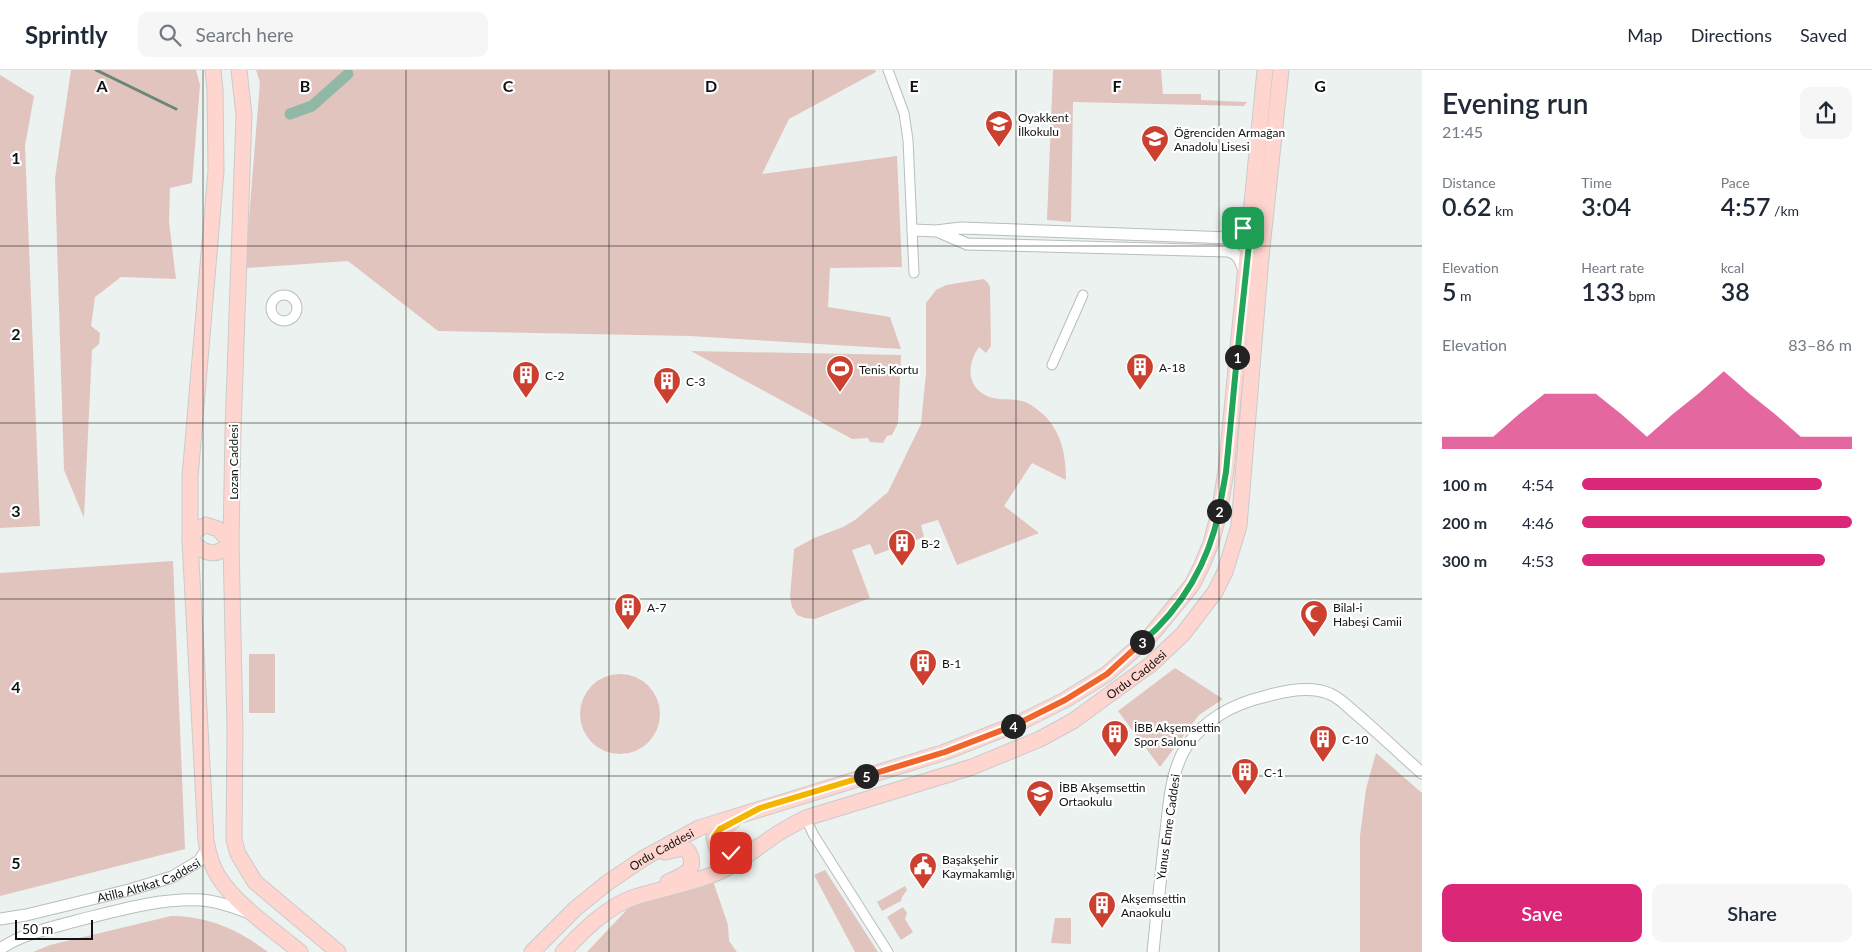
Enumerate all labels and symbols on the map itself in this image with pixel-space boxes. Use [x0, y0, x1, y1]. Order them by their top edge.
text: A [95, 76, 108, 95]
text: B [300, 76, 310, 95]
text: C [503, 76, 514, 95]
text: D [705, 76, 717, 95]
text: E [909, 76, 919, 95]
text: F [1112, 76, 1122, 95]
text: G [1314, 76, 1326, 95]
school or university icon: Oyakkent İlkokulu [984, 109, 1014, 148]
place label: Oyakkent İlkokulu [1018, 110, 1069, 139]
school or university icon: Öğrenciden Armağan Anadolu Lisesi [1140, 124, 1170, 163]
place label: Öğrenciden Armağan Anadolu Lisesi [1174, 125, 1285, 154]
text: 1 [11, 148, 21, 167]
pin [1222, 207, 1264, 249]
text: 2 [11, 324, 21, 343]
pin: 1 [1224, 344, 1250, 370]
building icon: A-18 [1125, 352, 1155, 391]
sports icon: Tenis Kortu [825, 354, 855, 393]
building icon: C-2 [511, 360, 541, 399]
place label: A-18 [1159, 360, 1186, 375]
place label: Tenis Kortu [859, 362, 918, 377]
building icon: C-3 [652, 366, 682, 405]
place label: C-2 [545, 368, 564, 383]
place label: C-3 [686, 374, 705, 389]
street label: Lozan Caddesi [226, 424, 241, 500]
pin: 2 [1206, 498, 1232, 524]
text: 3 [11, 501, 21, 520]
building icon: B-2 [887, 528, 917, 567]
place label: B-2 [921, 536, 940, 551]
building icon: A-7 [613, 592, 643, 631]
mosque icon: Bilal-i Habeşi Camii [1299, 599, 1329, 638]
place label: A-7 [647, 600, 667, 615]
place label: Bilal-i Habeşi Camii [1333, 600, 1402, 629]
pin: 3 [1130, 630, 1154, 654]
street label: Ordu Caddesi [1103, 646, 1169, 702]
building icon: B-1 [908, 648, 938, 687]
place label: B-1 [942, 656, 961, 671]
text: 4 [11, 677, 21, 696]
pin: 4 [1000, 714, 1026, 738]
building icon: İBB Akşemsettin Spor Salonu [1100, 719, 1130, 758]
place label: İBB Akşemsettin Spor Salonu [1134, 720, 1221, 749]
building icon: C-10 [1308, 724, 1338, 763]
place label: C-10 [1342, 732, 1368, 747]
building icon: C-1 [1230, 757, 1260, 796]
pin: 5 [854, 764, 878, 788]
place label: C-1 [1264, 765, 1283, 780]
street label: Yunus Emre Caddesi [1153, 773, 1183, 881]
school or university icon: İBB Akşemsettin Ortaokulu [1025, 779, 1055, 818]
place label: İBB Akşemsettin Ortaokulu [1059, 780, 1146, 809]
street label: Ordu Caddesi [626, 825, 696, 874]
pin [710, 832, 752, 874]
public building icon: Başakşehir Kaymakamlığı [908, 851, 938, 890]
place label: Başakşehir Kaymakamlığı [942, 852, 1015, 881]
text: 5 [11, 853, 21, 872]
street label: Atilla Altıkat Caddesi [95, 855, 203, 905]
building icon: Akşemsettin Anaokulu [1087, 890, 1117, 929]
place label: Akşemsettin Anaokulu [1121, 891, 1186, 920]
scale bar [15, 917, 92, 940]

